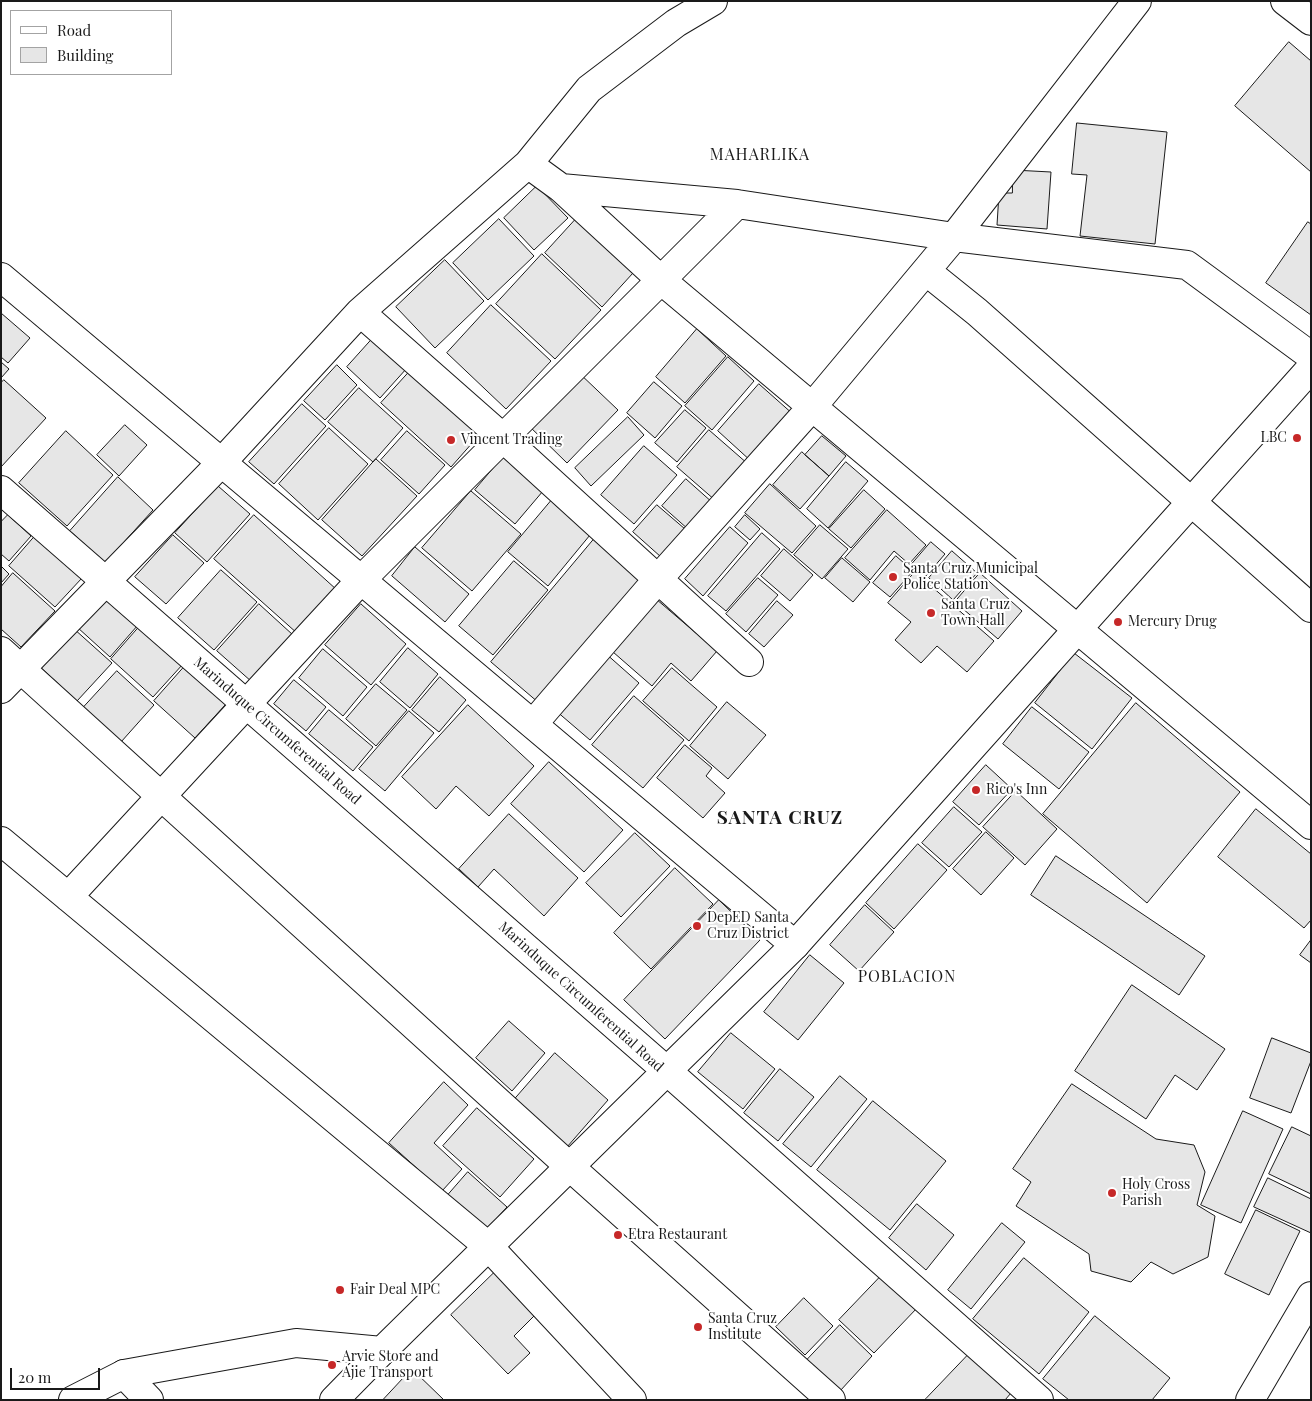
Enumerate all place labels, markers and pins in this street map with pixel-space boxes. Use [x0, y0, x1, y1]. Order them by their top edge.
place label: LBC [1260, 430, 1287, 446]
place label: Vincent Trading [461, 432, 562, 448]
marker: LBC [1291, 432, 1303, 444]
marker: Vincent Trading [445, 434, 457, 446]
place label: Santa Cruz Municipal Police Station [903, 561, 1038, 594]
marker: Santa Cruz Municipal Police Station [887, 571, 899, 583]
place label: Santa Cruz Town Hall [941, 597, 1010, 630]
marker: Santa Cruz Town Hall [925, 607, 937, 619]
place label: Mercury Drug [1128, 614, 1217, 630]
marker: Mercury Drug [1112, 616, 1124, 628]
place label: Rico's Inn [986, 782, 1047, 798]
marker: Rico's Inn [970, 784, 982, 796]
place label: DepED Santa Cruz District [707, 910, 789, 942]
marker: DepED Santa Cruz District [691, 920, 703, 932]
place label: Holy Cross Parish [1122, 1177, 1190, 1210]
marker: Holy Cross Parish [1106, 1187, 1118, 1199]
place label: Etra Restaurant [628, 1227, 727, 1243]
marker: Etra Restaurant [612, 1229, 624, 1241]
place label: Fair Deal MPC [350, 1282, 440, 1298]
marker: Fair Deal MPC [334, 1284, 346, 1296]
place label: Santa Cruz Institute [708, 1311, 777, 1344]
marker: Santa Cruz Institute [692, 1321, 704, 1333]
place label: Arvie Store and Ajie Transport [342, 1349, 439, 1381]
marker: Arvie Store and Ajie Transport [326, 1359, 338, 1371]

